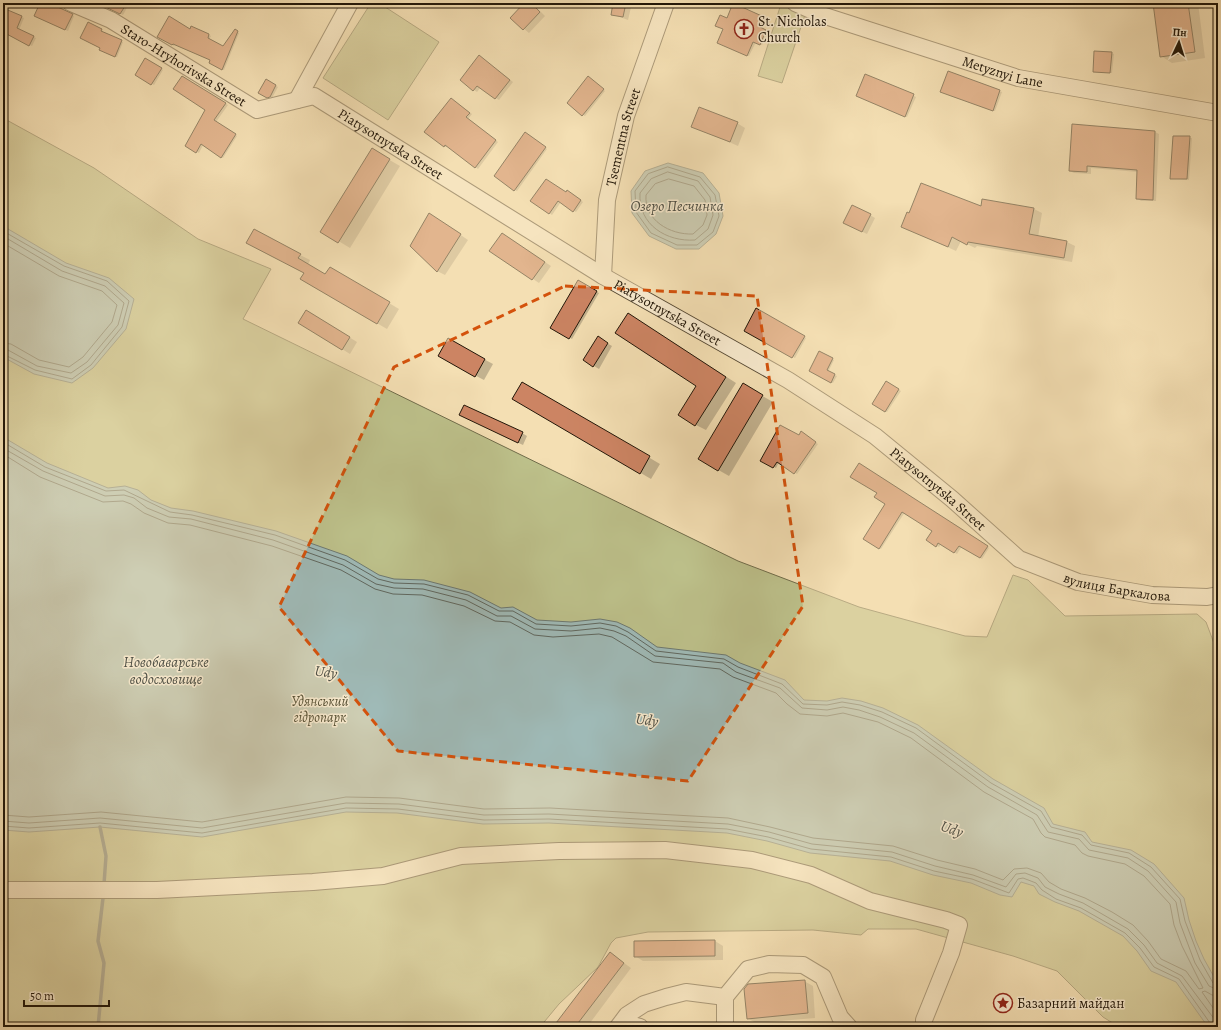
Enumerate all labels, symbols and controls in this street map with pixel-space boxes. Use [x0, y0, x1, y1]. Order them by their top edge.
place label: St. Nicholas Church [758, 12, 827, 47]
church icon: St. Nicholas Church [733, 18, 755, 40]
street label: Staro-Hryhorivska Street [117, 19, 250, 111]
north arrow [1159, 22, 1199, 62]
text: Пн [1172, 25, 1188, 41]
street label: Metyznyi Lane [960, 51, 1044, 92]
street label: Tsementna Street [601, 85, 645, 188]
street label: Piatysotnytska Street [334, 104, 447, 184]
water label: Озеро Песчинка [630, 196, 724, 216]
street label: Piatysotnytska Street [610, 274, 725, 350]
street label: Piatysotnytska Street [886, 443, 991, 535]
street label: вулиця Баркалова [1061, 568, 1171, 605]
water label: Новобаварське водосховище [123, 652, 209, 689]
water label: Udy [313, 660, 339, 684]
park label: Удянський гідропарк [292, 692, 348, 727]
water label: Udy [634, 708, 660, 732]
water label: Udy [938, 816, 967, 842]
scale bar [24, 982, 109, 1008]
text: 50 m [30, 988, 54, 1004]
place icon: Базарний майдан [992, 992, 1014, 1014]
place label: Базарний майдан [1017, 994, 1124, 1013]

